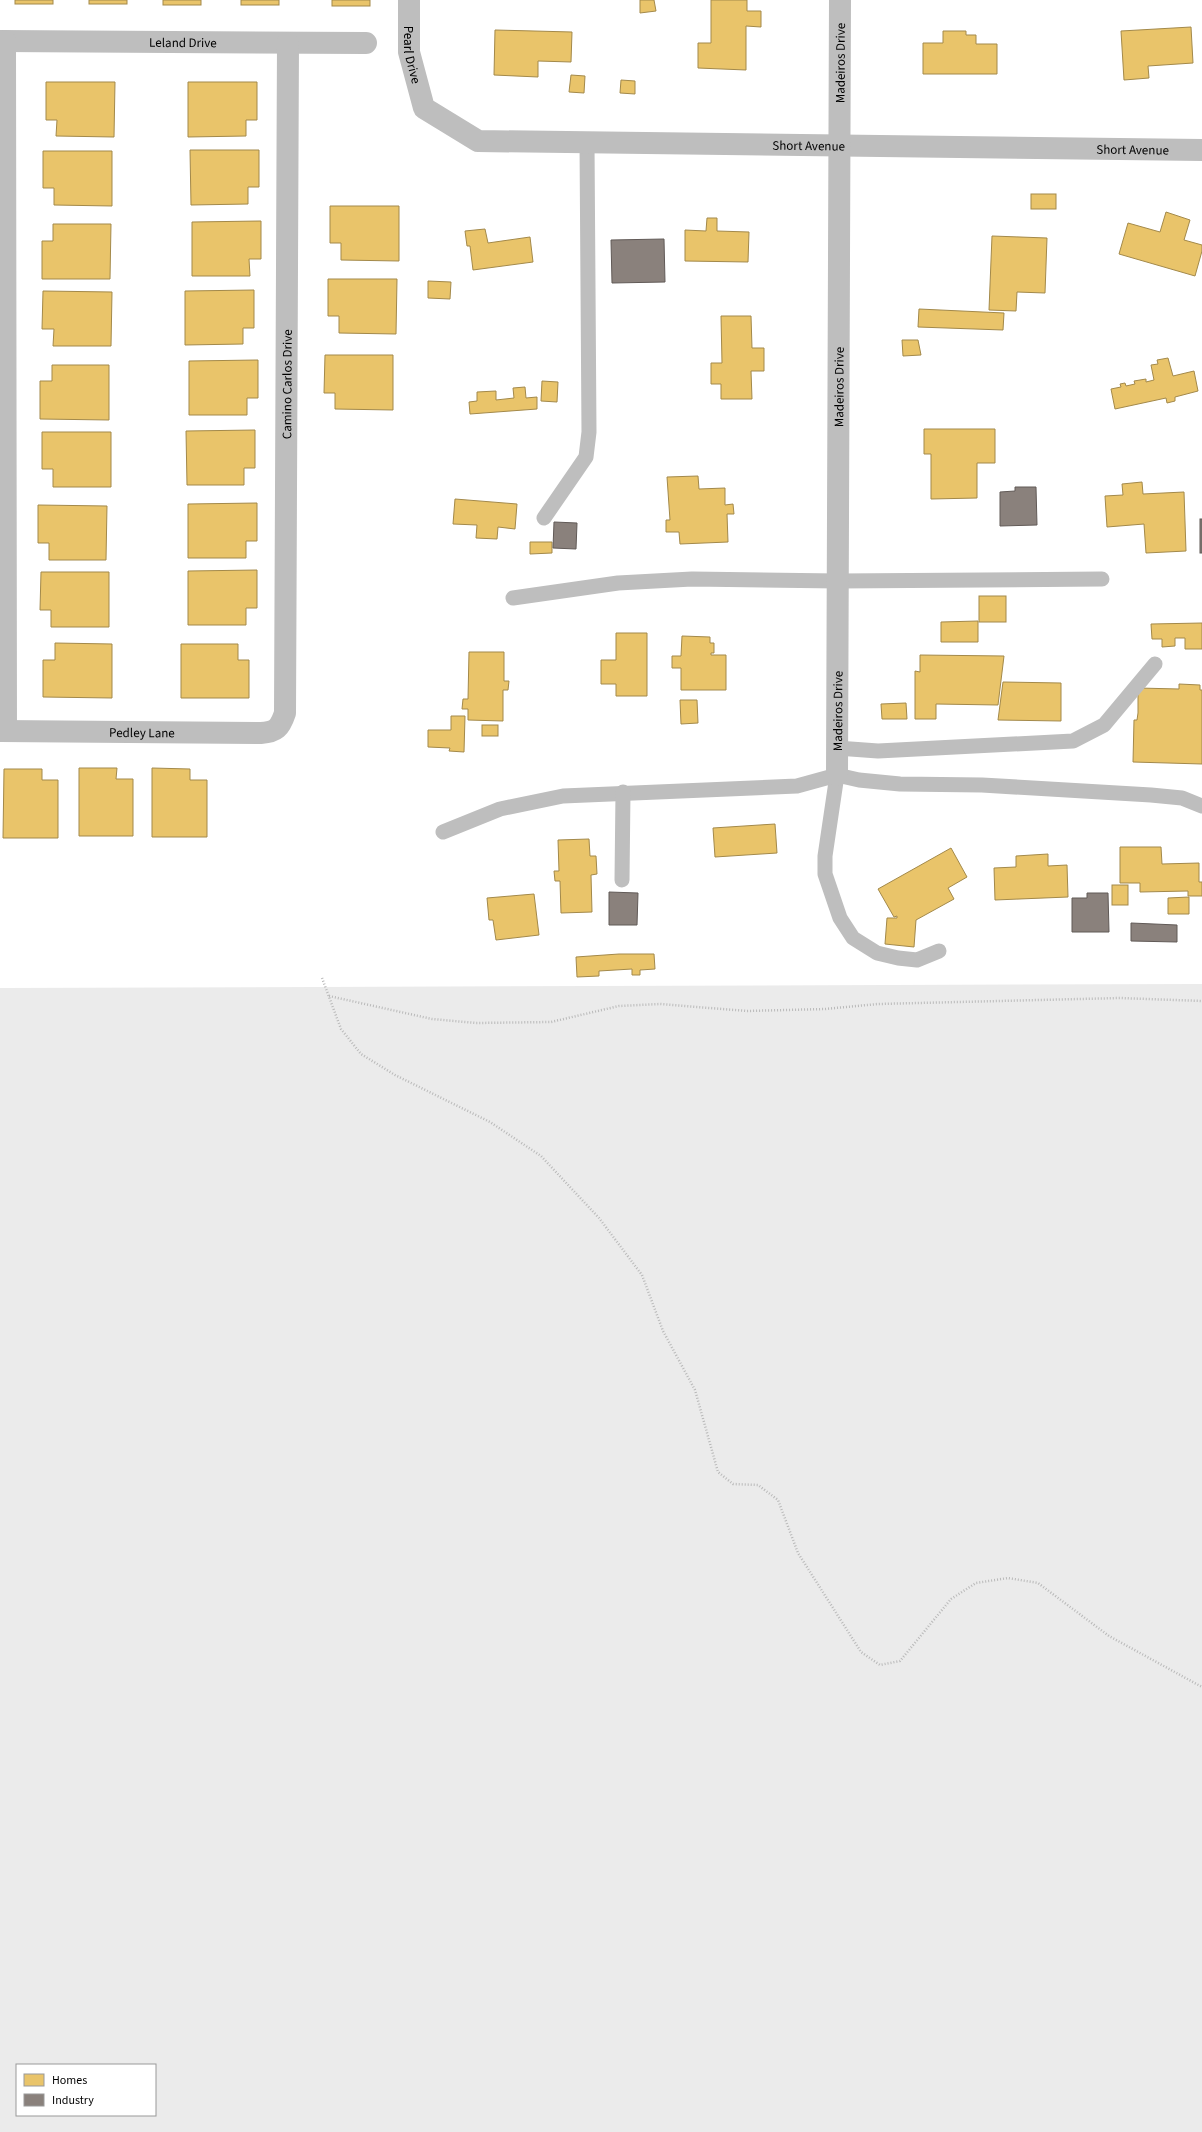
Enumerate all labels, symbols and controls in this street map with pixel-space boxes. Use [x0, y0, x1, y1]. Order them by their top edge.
street label: Madeiros Drive [832, 23, 850, 103]
street label: Pearl Drive [399, 26, 425, 86]
street label: Leland Drive [149, 34, 217, 52]
street label: Short Avenue [772, 137, 845, 156]
street label: Short Avenue [1096, 141, 1169, 160]
street label: Camino Carlos Drive [278, 329, 297, 439]
street label: Madeiros Drive [830, 347, 849, 427]
street label: Madeiros Drive [829, 671, 847, 751]
street label: Pedley Lane [109, 724, 175, 742]
legend [16, 2064, 156, 2116]
text: Homes [52, 2072, 87, 2089]
text: Industry [52, 2092, 94, 2109]

